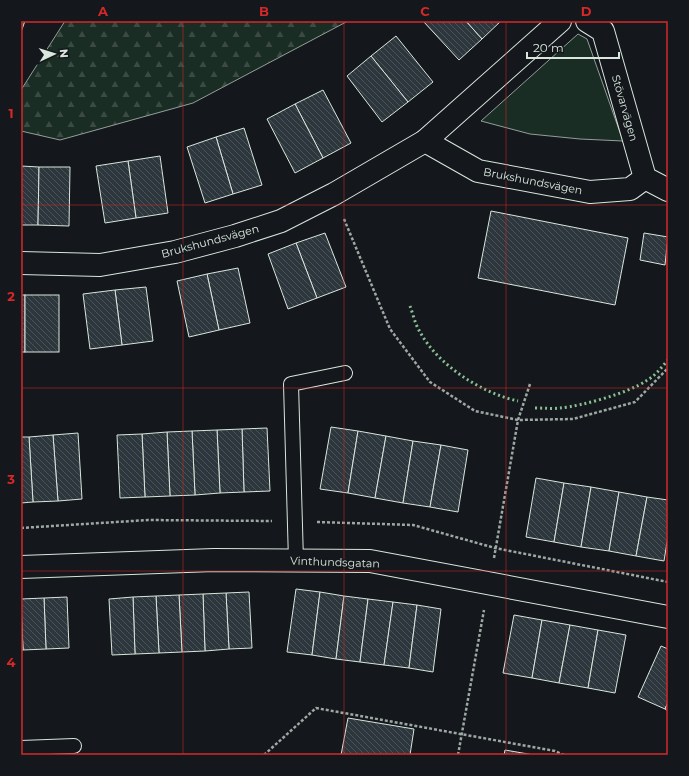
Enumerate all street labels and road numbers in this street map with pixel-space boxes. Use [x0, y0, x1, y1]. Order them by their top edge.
street label: Stövarvägen [609, 73, 641, 143]
street label: Brukshundsvägen [482, 165, 584, 197]
street label: Brukshundsvägen [160, 221, 260, 261]
street label: Vinthundsgatan [290, 553, 380, 571]

